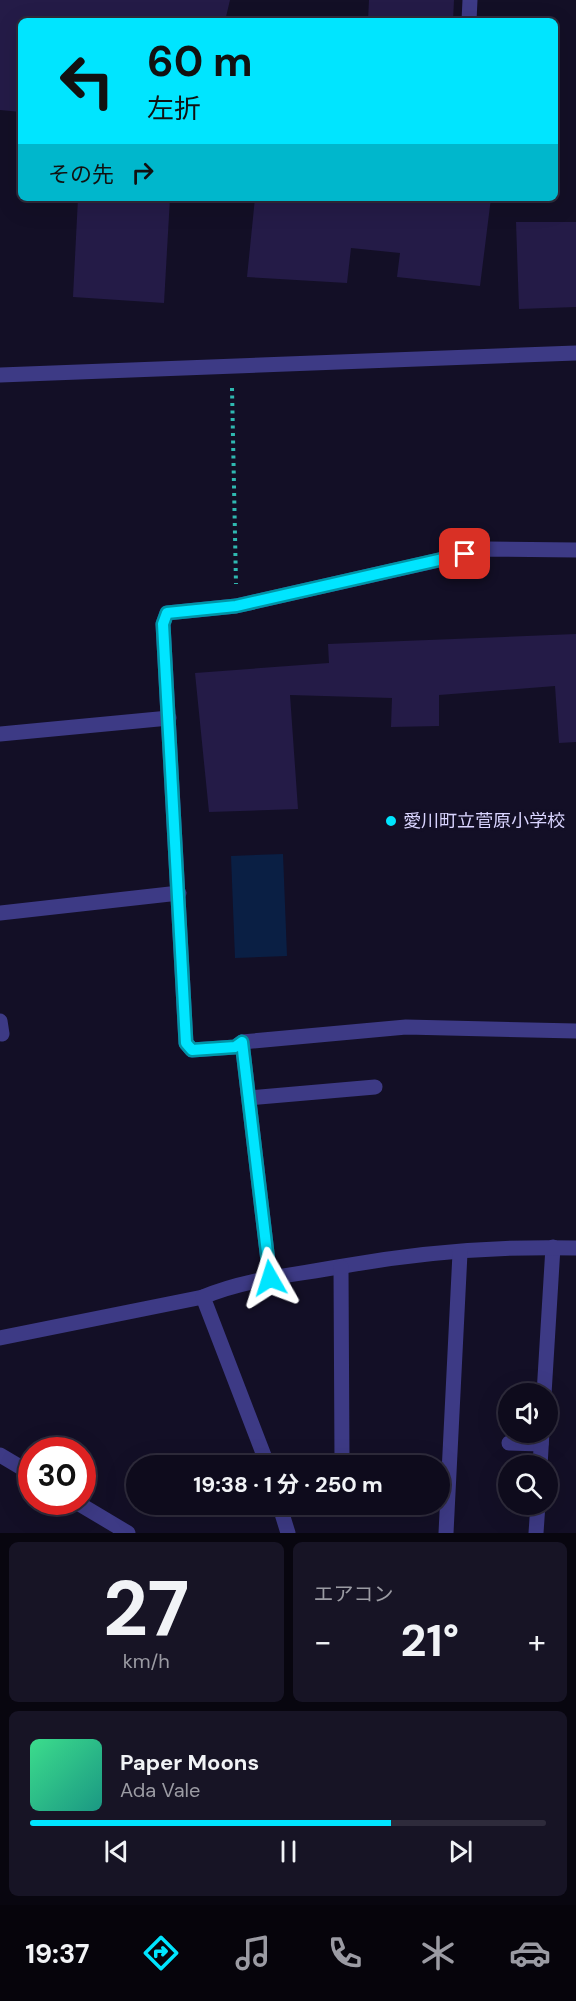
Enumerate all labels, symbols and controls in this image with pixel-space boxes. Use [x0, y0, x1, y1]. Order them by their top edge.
text: 60 m [147, 34, 253, 89]
icon: left [48, 42, 126, 120]
text: 左折 [147, 91, 201, 126]
icon: right [126, 156, 159, 189]
text: その先 [48, 160, 114, 189]
pin [439, 528, 490, 579]
icon: arrive [448, 537, 481, 570]
place label: 愛川町立菅原小学校 [403, 809, 565, 833]
marker: 愛川町立菅原小学校 [384, 814, 398, 828]
position arrow [238, 1246, 302, 1310]
map controls [498, 1383, 558, 1515]
button: sound [498, 1383, 558, 1443]
speed limit sign: 30 [18, 1437, 96, 1515]
button: search [498, 1455, 558, 1515]
text: 19:38 · 1 分 · 250 m [193, 1470, 383, 1499]
text: 27 [103, 1558, 189, 1659]
text: エアコン [314, 1581, 394, 1607]
text: 21° [400, 1611, 459, 1670]
text: − [314, 1620, 332, 1663]
text: + [528, 1620, 546, 1663]
text: km/h [123, 1648, 170, 1674]
text: Paper Moons [120, 1748, 259, 1777]
text: Ada Vale [120, 1777, 200, 1803]
icon: previous [100, 1835, 133, 1868]
icon: pause [272, 1835, 305, 1868]
icon: next [444, 1835, 477, 1868]
icon: directions [140, 1932, 182, 1974]
icon: music [232, 1932, 274, 1974]
icon: phone [324, 1932, 366, 1974]
icon: climate [417, 1932, 459, 1974]
icon: car [509, 1932, 551, 1974]
text: 19:37 [25, 1936, 90, 1971]

